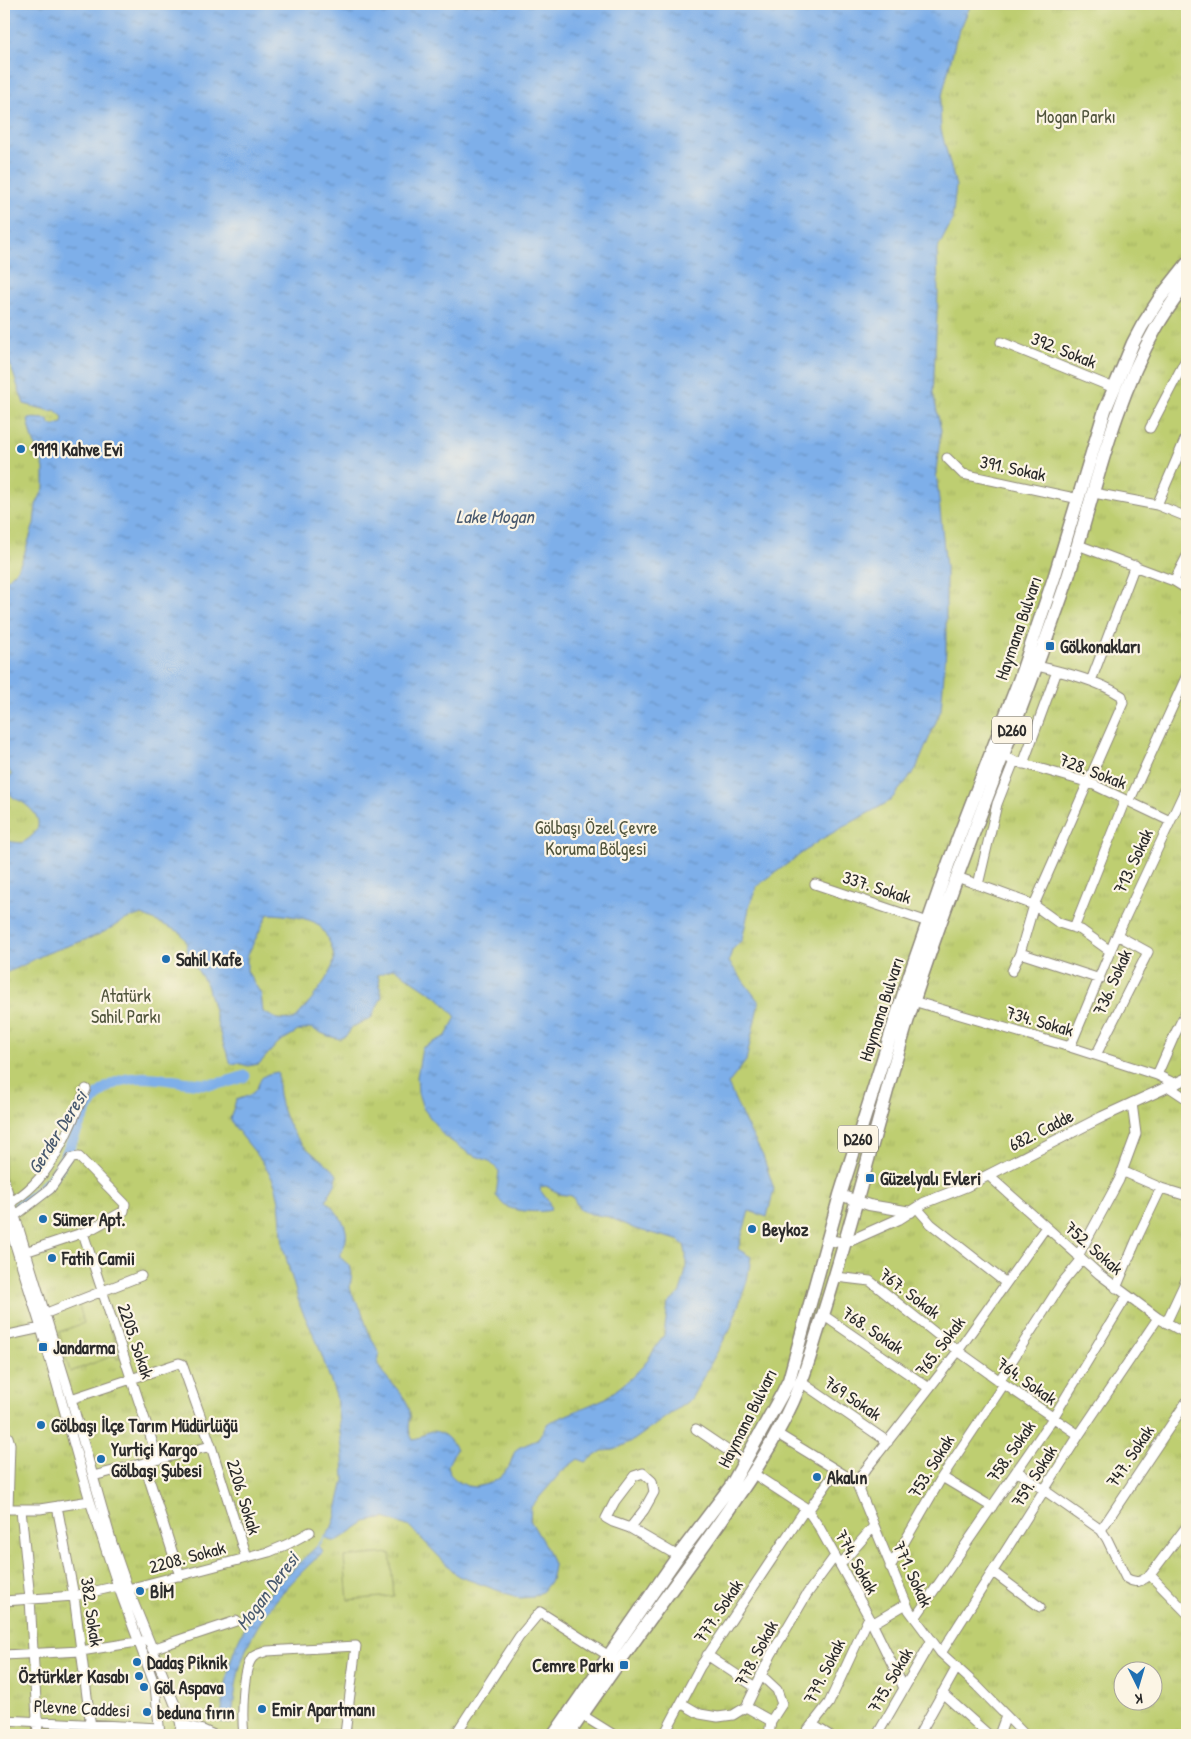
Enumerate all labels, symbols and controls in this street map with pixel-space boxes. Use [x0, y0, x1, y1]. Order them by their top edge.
park label: Mogan Parkı [1036, 104, 1116, 129]
street label: 392. Sokak [1028, 326, 1101, 375]
place label: 1919 Kahve Evi [31, 437, 123, 462]
marker: 1919 Kahve Evi [15, 443, 27, 455]
street label: 391. Sokak [978, 449, 1049, 487]
water label: Lake Mogan [456, 503, 535, 529]
street label: Haymana Bulvarı [989, 573, 1047, 683]
place label: Gölkonakları [1060, 634, 1141, 659]
marker: Gölkonakları [1044, 640, 1056, 652]
road number: D260 [992, 716, 1032, 744]
street label: 728. Sokak [1056, 747, 1131, 796]
park label: Gölbaşı Özel Çevre Koruma Bölgesi [535, 815, 657, 861]
street label: 713. Sokak [1107, 824, 1159, 898]
street label: 337. Sokak [840, 864, 915, 910]
street label: 736. Sokak [1086, 945, 1138, 1019]
place label: Sahil Kafe [176, 947, 243, 972]
marker: Sahil Kafe [160, 953, 172, 965]
street label: Haymana Bulvarı [852, 954, 910, 1064]
park label: Atatürk Sahil Parkı [91, 983, 161, 1029]
street label: 734. Sokak [1003, 999, 1077, 1043]
water label: Gerder Deresi [21, 1084, 94, 1179]
street label: 682. Cadde [1004, 1103, 1078, 1157]
road number: D260 [838, 1126, 878, 1152]
place label: Güzelyalı Evleri [880, 1166, 981, 1192]
marker: Güzelyalı Evleri [864, 1172, 876, 1184]
place label: Sümer Apt. [53, 1207, 126, 1233]
marker: Sümer Apt. [37, 1213, 49, 1225]
street label: 752. Sokak [1059, 1215, 1129, 1281]
place label: Beykoz [762, 1217, 809, 1243]
marker: Beykoz [746, 1223, 758, 1235]
place label: Fatih Camii [61, 1246, 135, 1271]
marker: Fatih Camii [46, 1252, 58, 1264]
street label: 767. Sokak [874, 1262, 946, 1325]
street label: 2205. Sokak [111, 1300, 161, 1382]
street label: 768. Sokak [837, 1300, 909, 1360]
street label: 765. Sokak [909, 1310, 971, 1381]
place label: Jandarma [53, 1335, 116, 1360]
marker: Jandarma [37, 1341, 49, 1353]
street label: 764. Sokak [992, 1351, 1063, 1411]
street label: Haymana Bulvarı [711, 1364, 783, 1472]
street label: 769 Sokak [819, 1370, 887, 1427]
place label: Gölbaşı İlçe Tarım Müdürlüğü [51, 1413, 238, 1439]
street label: 758. Sokak [981, 1415, 1042, 1487]
marker: Gölbaşı İlçe Tarım Müdürlüğü [35, 1419, 47, 1431]
street label: 747. Sokak [1100, 1420, 1160, 1492]
street label: 753. Sokak [902, 1429, 960, 1502]
place label: Yurtiçi Kargo Gölbaşı Şubesi [111, 1437, 202, 1483]
street label: 759. Sokak [1005, 1440, 1063, 1512]
marker: Yurtiçi Kargo Gölbaşı Şubesi [95, 1453, 107, 1465]
street label: 2206. Sokak [221, 1456, 267, 1538]
place label: Akalın [827, 1465, 867, 1490]
marker: Akalın [811, 1471, 823, 1483]
street label: 774. Sokak [829, 1525, 885, 1599]
street label: 2208. Sokak [146, 1535, 229, 1579]
street label: 771. Sokak [887, 1537, 939, 1611]
water label: Mogan Deresi [229, 1546, 306, 1635]
street label: 777. Sokak [687, 1574, 749, 1648]
street label: 382. Sokak [75, 1576, 109, 1649]
place label: BİM [150, 1579, 174, 1604]
marker: BİM [134, 1585, 146, 1597]
street label: 778. Sokak [728, 1615, 784, 1690]
street label: 779. Sokak [797, 1634, 851, 1708]
street label: 775. Sokak [861, 1643, 919, 1717]
place label: Dadaş Piknik [147, 1650, 228, 1675]
place label: Cemre Parkı [532, 1653, 614, 1678]
marker: Dadaş Piknik [131, 1656, 143, 1668]
marker: Cemre Parkı [618, 1659, 630, 1671]
north arrow [1114, 1662, 1164, 1712]
place label: Öztürkler Kasabı [19, 1664, 129, 1689]
marker: Öztürkler Kasabı [133, 1670, 145, 1682]
place label: Göl Aspava [154, 1675, 224, 1701]
marker: Göl Aspava [138, 1681, 150, 1693]
text: K [1134, 1690, 1144, 1709]
street label: Plevne Caddesi [33, 1693, 131, 1723]
place label: Emir Apartmanı [272, 1697, 375, 1723]
place label: beduna fırın [157, 1700, 235, 1725]
marker: Emir Apartmanı [256, 1703, 268, 1715]
marker: beduna fırın [141, 1706, 153, 1718]

